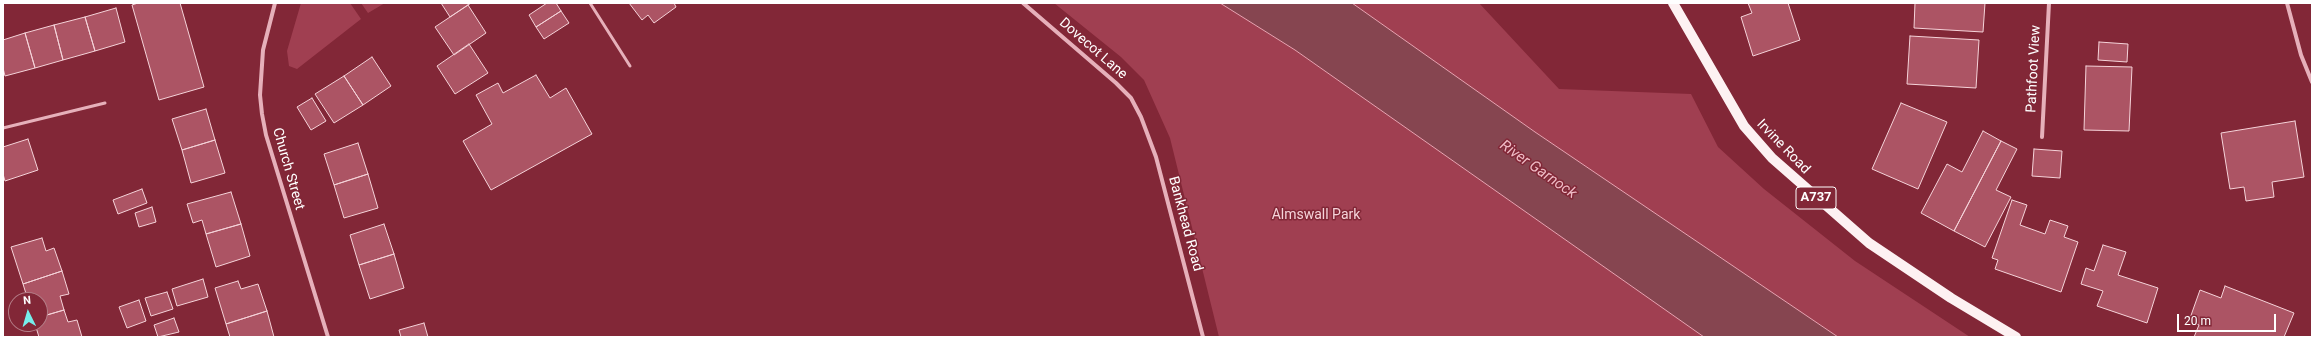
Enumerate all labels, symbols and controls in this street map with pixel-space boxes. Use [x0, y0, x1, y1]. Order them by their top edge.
street label: Dovecot Lane [1055, 15, 1131, 83]
street label: Pathfoot View [2023, 25, 2045, 113]
street label: Irvine Road [1753, 116, 1813, 178]
street label: Church Street [268, 126, 308, 212]
water label: River Garnock [1496, 137, 1580, 203]
street label: Bankhead Road [1164, 175, 1206, 273]
road number: A737 [1796, 187, 1836, 209]
park label: Almswall Park [1272, 207, 1360, 223]
north arrow [8, 292, 48, 332]
text: N [23, 294, 31, 307]
scale bar [2179, 306, 2278, 332]
text: 20 m [2184, 314, 2211, 328]

